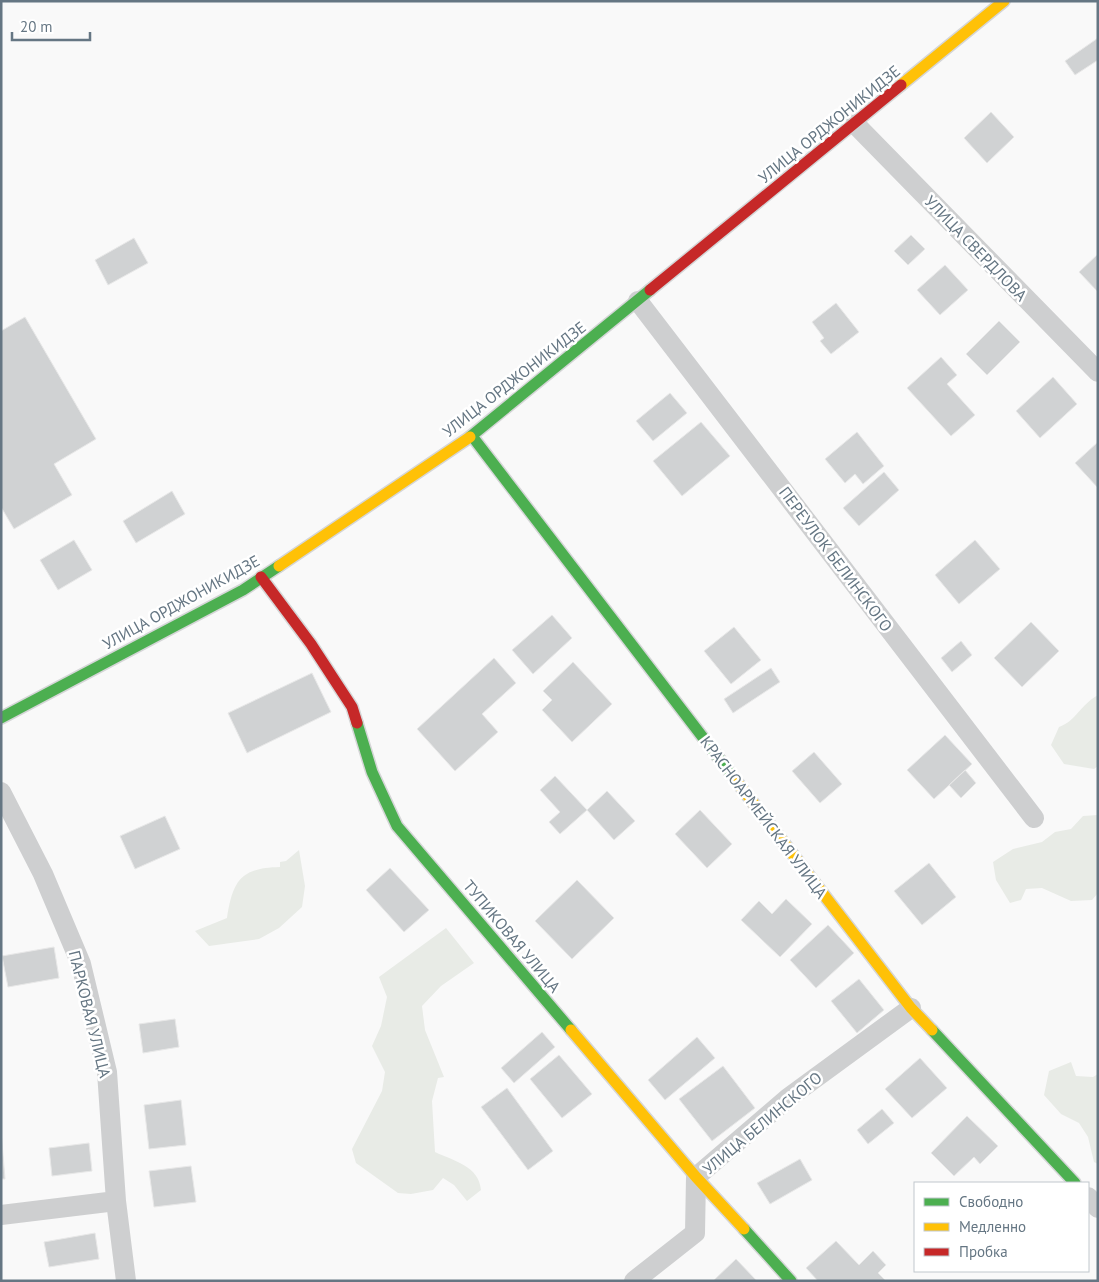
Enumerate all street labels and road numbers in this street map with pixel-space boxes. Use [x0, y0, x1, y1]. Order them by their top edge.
street label: УЛИЦА ОРДЖОНИКИДЗЕ [754, 61, 904, 187]
street label: УЛИЦА СВЕРДЛОВА [921, 191, 1032, 305]
street label: УЛИЦА ОРДЖОНИКИДЗЕ [438, 317, 590, 441]
street label: ПЕРЕУЛОК БЕЛИНСКОГО [775, 483, 897, 635]
street label: УЛИЦА ОРДЖОНИКИДЗЕ [99, 550, 263, 654]
street label: КРАСНОАРМЕЙСКАЯ УЛИЦА [696, 732, 832, 903]
street label: ТУПИКОВАЯ УЛИЦА [459, 876, 565, 997]
street label: ПАРКОВАЯ УЛИЦА [65, 948, 116, 1080]
street label: УЛИЦА БЕЛИНСКОГО [698, 1067, 826, 1179]

